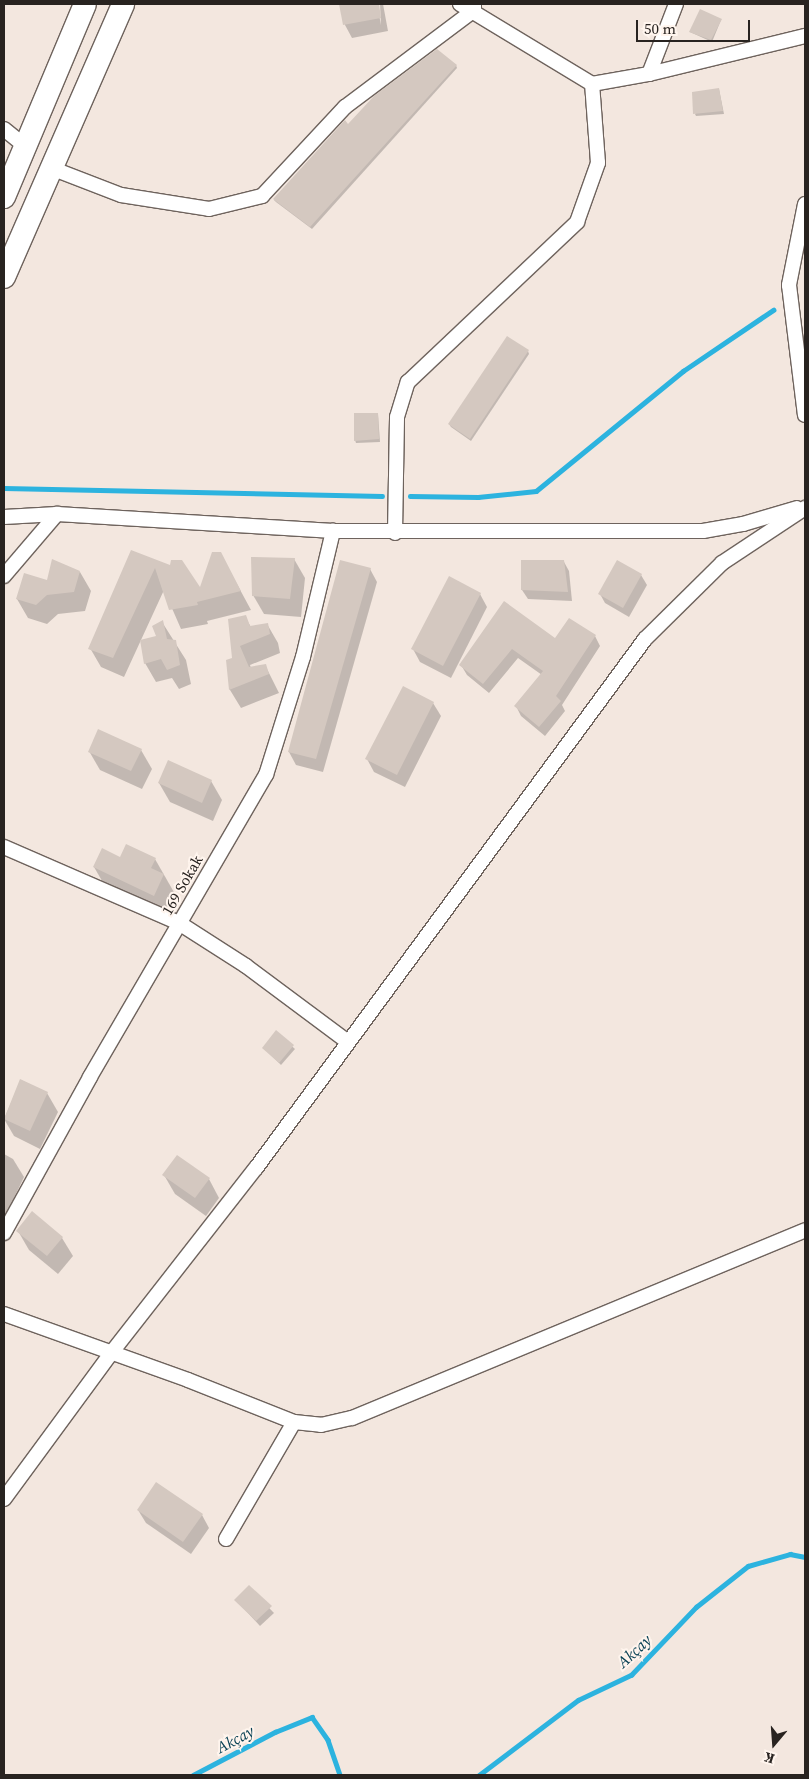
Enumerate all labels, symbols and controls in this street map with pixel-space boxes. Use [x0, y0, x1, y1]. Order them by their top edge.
scale bar [639, 10, 753, 42]
text: 50 m [644, 18, 676, 39]
street label: 169 Sokak [158, 852, 206, 918]
water label: Akçay [613, 1630, 655, 1672]
north arrow [749, 1719, 799, 1769]
water label: Akçay [213, 1721, 257, 1757]
text: K [762, 1747, 777, 1769]

